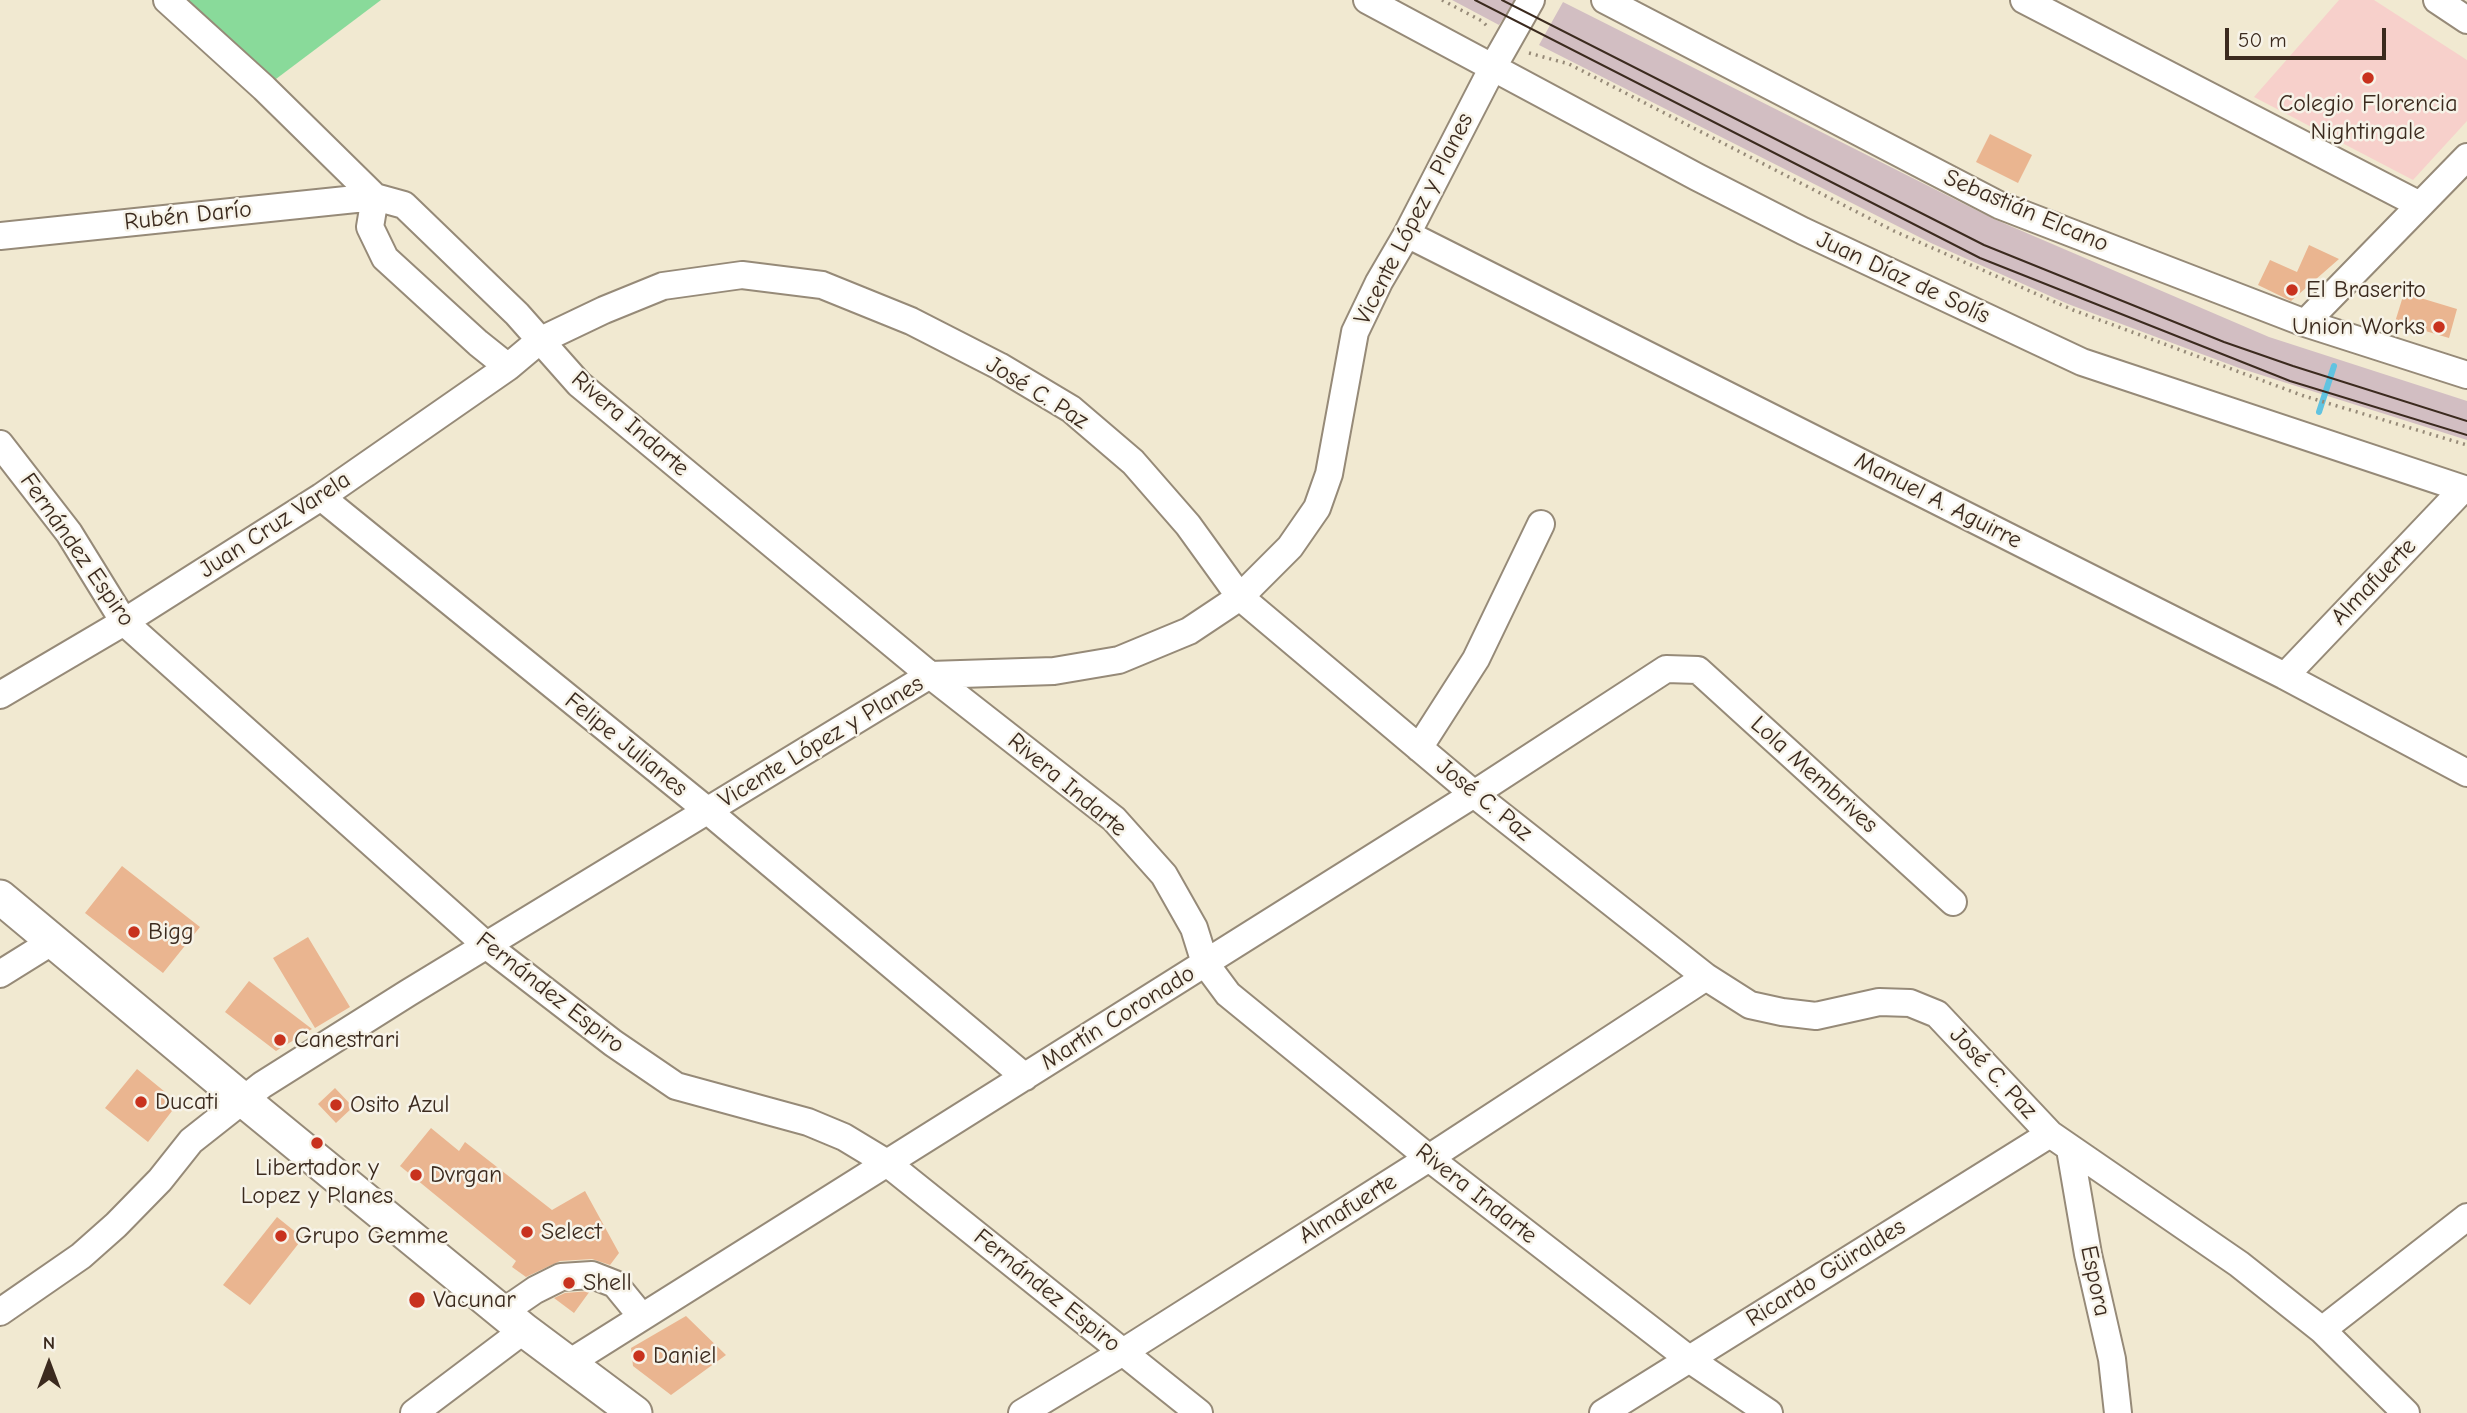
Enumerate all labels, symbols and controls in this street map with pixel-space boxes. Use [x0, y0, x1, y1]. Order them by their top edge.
scale bar [2229, 14, 2390, 58]
text: 50 m [2238, 28, 2287, 52]
marker: Colegio Florencia Nightingale [2360, 70, 2376, 86]
place label: Colegio Florencia Nightingale [2278, 90, 2458, 146]
street label: Vicente López y Planes [1348, 108, 1480, 330]
street label: Sebastián Elcano [1939, 163, 2113, 259]
street label: Rubén Darío [123, 195, 253, 237]
street label: Juan Díaz de Solís [1812, 225, 1994, 331]
place label: El Braserito [2306, 276, 2426, 304]
marker: El Braserito [2284, 282, 2300, 298]
place label: Union Works [2292, 313, 2425, 341]
marker: Union Works [2431, 319, 2447, 335]
street label: José C. Paz [981, 350, 1093, 436]
street label: Rivera Indarte [565, 365, 695, 483]
street label: Manuel A. Aguirre [1850, 446, 2026, 556]
street label: Juan Cruz Varela [194, 465, 356, 585]
street label: Fernández Espiro [13, 468, 141, 632]
street label: Almafuerte [2325, 532, 2423, 632]
street label: Vicente López y Planes [713, 669, 929, 815]
street label: Felipe Julianes [559, 687, 693, 803]
street label: Lola Membrives [1744, 710, 1884, 840]
street label: Rivera Indarte [1002, 727, 1132, 843]
street label: José C. Paz [1430, 753, 1538, 847]
place label: Bigg [148, 918, 194, 946]
marker: Bigg [126, 924, 142, 940]
street label: Fernández Espiro [470, 926, 630, 1060]
street label: Martín Coronado [1036, 959, 1200, 1077]
street label: José C. Paz [1943, 1021, 2043, 1125]
place label: Canestrari [294, 1026, 400, 1054]
marker: Canestrari [272, 1032, 288, 1048]
place label: Ducati [155, 1088, 219, 1116]
place label: Osito Azul [350, 1091, 450, 1119]
marker: Ducati [133, 1094, 149, 1110]
marker: Osito Azul [328, 1097, 344, 1113]
marker: Libertador y Lopez y Planes [309, 1135, 325, 1151]
street label: Rivera Indarte [1409, 1138, 1543, 1250]
place label: Libertador y Lopez y Planes [241, 1154, 393, 1210]
place label: Dvrgan [430, 1161, 502, 1189]
marker: Dvrgan [408, 1167, 424, 1183]
street label: Almafuerte [1294, 1168, 1402, 1250]
street label: Ricardo Güiraldes [1741, 1212, 1911, 1334]
place label: Select [541, 1218, 602, 1246]
place label: Grupo Gemme [295, 1222, 448, 1250]
street label: Fernández Espiro [968, 1223, 1126, 1359]
marker: Select [519, 1224, 535, 1240]
marker: Grupo Gemme [273, 1228, 289, 1244]
street label: Espora [2073, 1243, 2117, 1319]
place label: Shell [583, 1269, 632, 1297]
marker: Shell [561, 1275, 577, 1291]
place label: Vacunar [433, 1286, 516, 1314]
marker: Vacunar [407, 1290, 427, 1310]
north arrow [14, 1329, 84, 1399]
text: N [43, 1332, 55, 1354]
place label: Daniel [653, 1342, 716, 1370]
marker: Daniel [631, 1348, 647, 1364]

